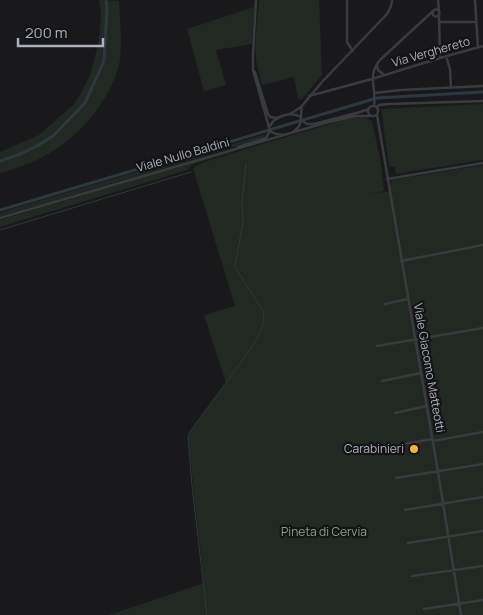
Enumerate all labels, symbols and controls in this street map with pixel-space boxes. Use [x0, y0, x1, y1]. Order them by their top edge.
scale bar [18, 15, 102, 47]
text: 200 m [25, 22, 68, 43]
street label: Via Verghereto [390, 32, 472, 71]
street label: Viale Nullo Baldini [134, 133, 231, 176]
street label: Viale Giacomo Matteotti [410, 302, 449, 434]
place label: Carabinieri [344, 440, 404, 457]
marker: Carabinieri [408, 443, 420, 455]
park label: Pineta di Cervia [281, 523, 367, 540]

